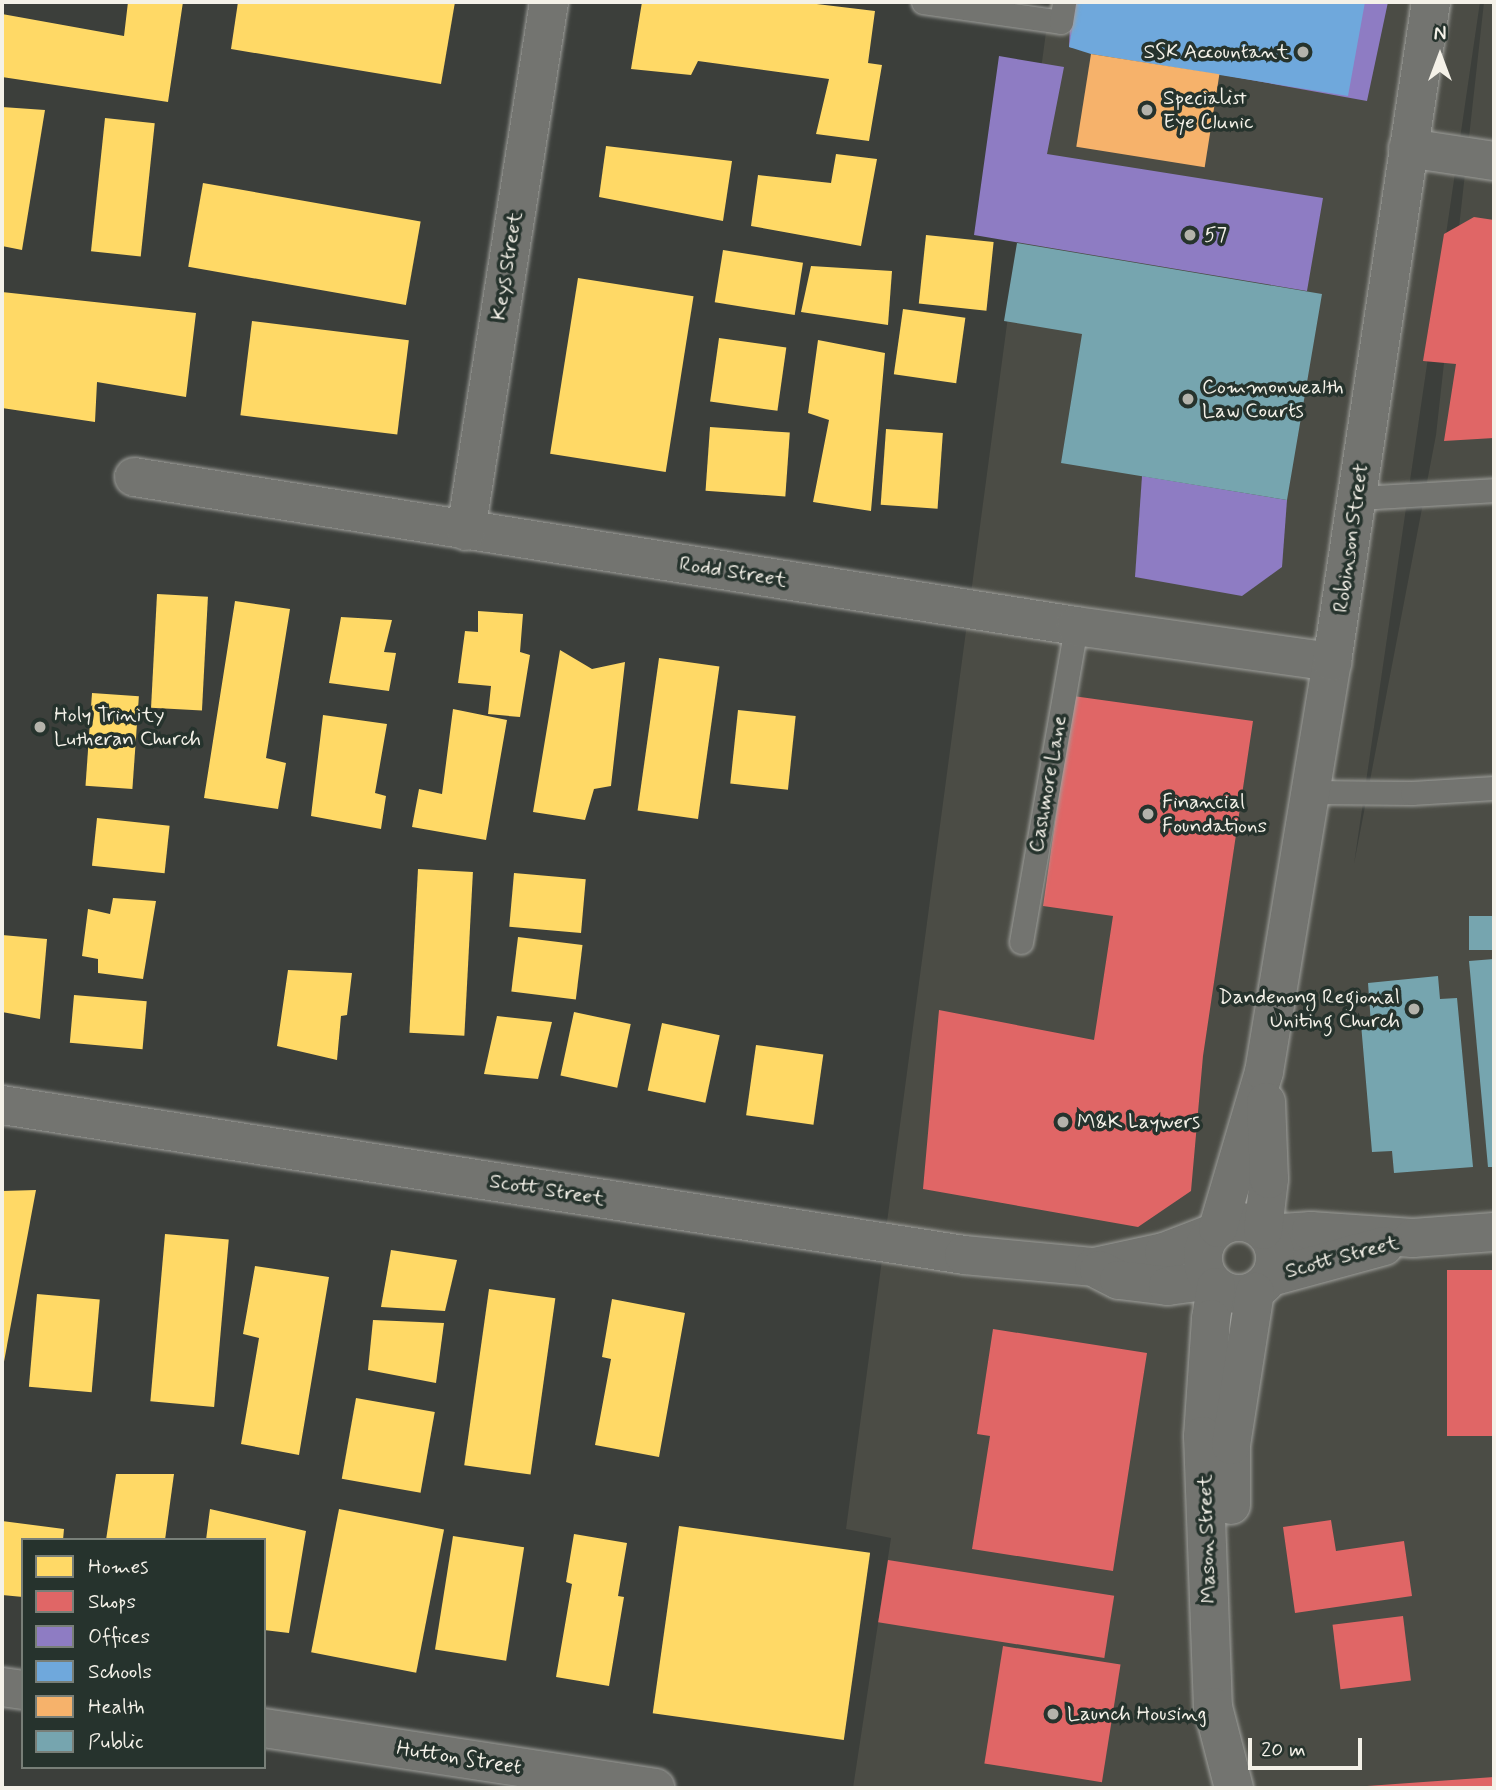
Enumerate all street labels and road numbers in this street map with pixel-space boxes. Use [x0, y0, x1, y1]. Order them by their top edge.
street label: Keys Street [486, 210, 528, 322]
street label: Robinson Street [1328, 462, 1374, 614]
street label: Rodd Street [677, 551, 789, 593]
street label: Cashmore Lane [1024, 714, 1072, 854]
street label: Scott Street [488, 1168, 606, 1212]
street label: Scott Street [1283, 1230, 1401, 1284]
street label: Mason Street [1192, 1474, 1222, 1604]
street label: Hutton Street [393, 1735, 525, 1781]

